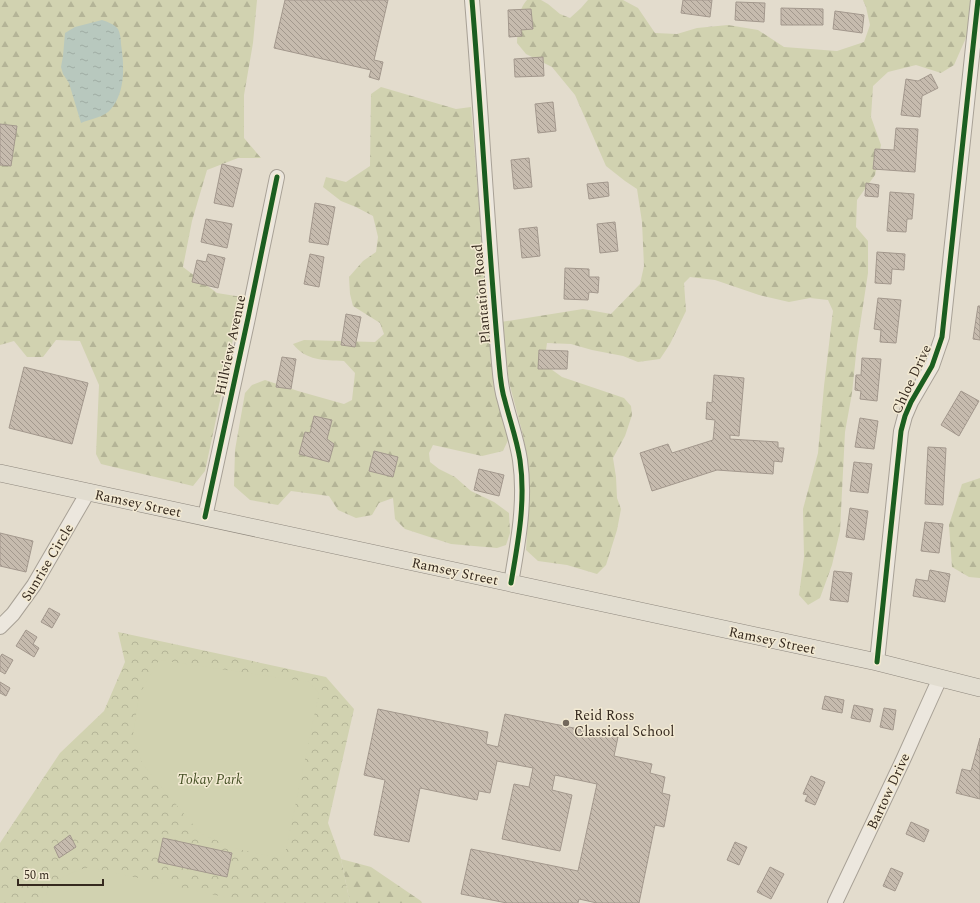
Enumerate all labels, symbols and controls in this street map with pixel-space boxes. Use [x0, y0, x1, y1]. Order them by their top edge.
street label: Plantation Road [467, 243, 496, 345]
street label: Hillview Avenue [210, 293, 251, 397]
street label: Chloe Drive [886, 341, 937, 417]
street label: Ramsey Street [93, 484, 183, 523]
street label: Sunrise Circle [16, 519, 79, 605]
street label: Ramsey Street [410, 552, 500, 591]
street label: Ramsey Street [727, 621, 817, 660]
place label: Reid Ross Classical School [574, 705, 674, 742]
marker: Reid Ross Classical School [561, 718, 571, 728]
street label: Bartow Drive [862, 749, 915, 833]
park label: Tokay Park [178, 769, 243, 790]
scale bar [18, 861, 103, 887]
text: 50 m [24, 866, 49, 885]

